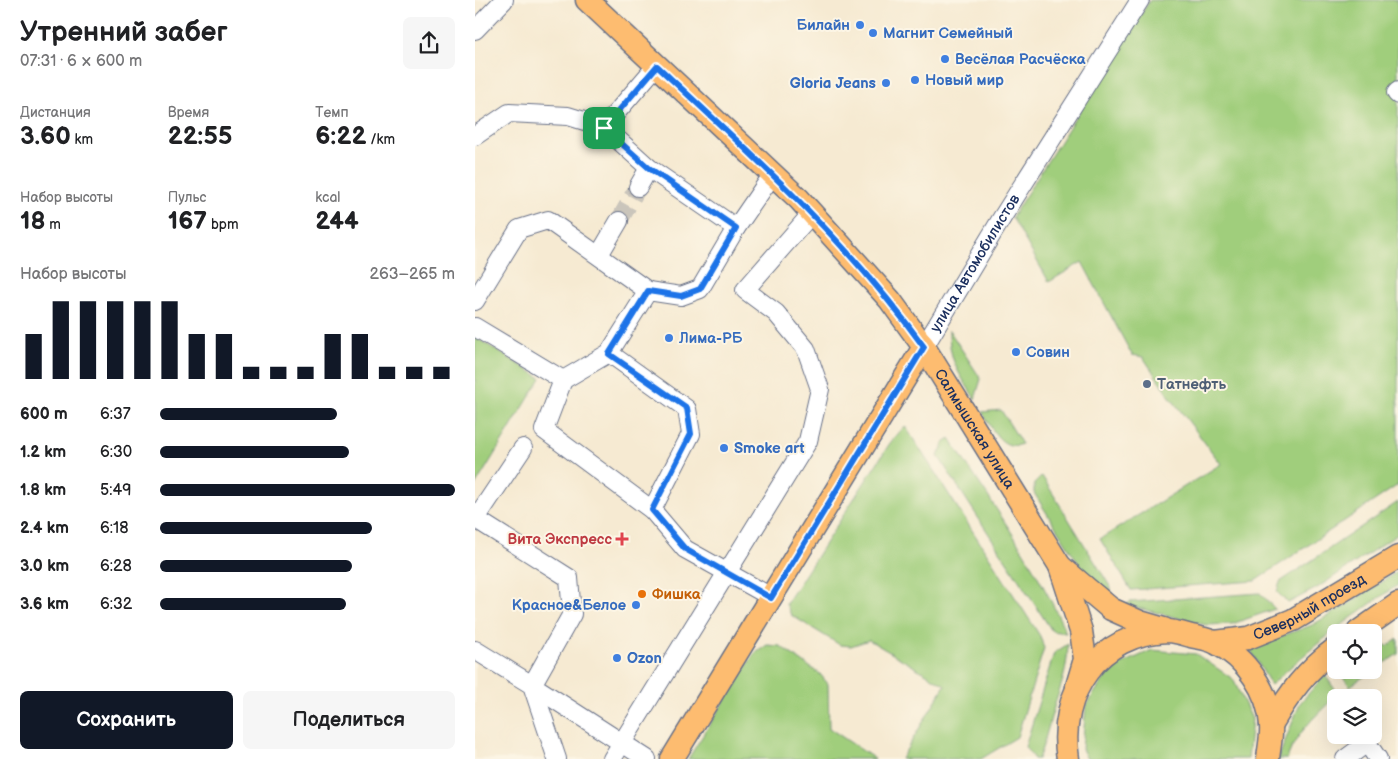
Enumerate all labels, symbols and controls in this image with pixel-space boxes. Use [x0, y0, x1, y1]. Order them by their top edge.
text: Утренний забег [20, 16, 228, 49]
place label: Билайн [797, 16, 850, 35]
button: share [403, 17, 455, 69]
marker: Билайн [854, 19, 866, 31]
place label: Магнит Семейный [883, 24, 1013, 43]
marker: Магнит Семейный [867, 27, 879, 39]
place label: Весёлая Расчёска [955, 50, 1086, 69]
text: 07:31 · 6 × 600 m [20, 52, 142, 71]
marker: Весёлая Расчёска [939, 53, 951, 65]
place label: Новый мир [925, 71, 1004, 90]
place label: Gloria Jeans [790, 74, 876, 93]
marker: Новый мир [909, 74, 921, 86]
marker: Gloria Jeans [880, 77, 892, 89]
text: Дистанция [20, 104, 91, 121]
text: Время [168, 104, 209, 121]
text: Темп [315, 104, 349, 121]
pin [583, 107, 625, 149]
icon: arrive [590, 114, 618, 142]
text: 3.60 [20, 121, 71, 152]
text: 22:55 [168, 121, 232, 152]
text: 6:22 [315, 121, 366, 152]
text: km [71, 131, 93, 148]
text: /km [366, 131, 395, 148]
text: Набор высоты [20, 189, 113, 206]
text: Пульс [168, 189, 206, 206]
text: kcal [315, 189, 340, 206]
street label: улица Автомобилистов [926, 190, 1024, 336]
text: 18 [20, 206, 46, 237]
text: 167 [168, 206, 207, 237]
text: 244 [315, 206, 359, 237]
text: m [46, 216, 61, 233]
text: bpm [207, 216, 239, 233]
text: Набор высоты [20, 265, 127, 284]
text: 263–265 m [369, 265, 455, 284]
place label: Лима-РБ [678, 329, 743, 348]
marker: Лима-РБ [663, 332, 675, 344]
place label: Совин [1026, 343, 1070, 362]
marker: Совин [1010, 346, 1022, 358]
street label: Салмышская улица [930, 365, 1019, 492]
place label: Татнефть [1157, 375, 1226, 394]
marker: Татнефть [1141, 378, 1153, 390]
text: 600 m [20, 405, 68, 424]
text: 6:37 [100, 405, 131, 424]
place label: Smoke art [734, 439, 805, 458]
marker: Smoke art [718, 442, 730, 454]
text: 1.2 km [20, 443, 66, 462]
text: 6:30 [100, 443, 132, 462]
text: 1.8 km [20, 481, 66, 500]
text: 5:49 [100, 481, 131, 500]
text: 2.4 km [20, 519, 69, 538]
text: 6:18 [100, 519, 129, 538]
place label: Вита Экспресс [508, 530, 612, 549]
marker: Вита Экспресс [616, 533, 628, 545]
text: 3.0 km [20, 557, 69, 576]
text: 6:28 [100, 557, 132, 576]
street label: Северный проезд [1250, 569, 1369, 644]
place label: Фишка [652, 585, 701, 604]
marker: Фишка [636, 588, 648, 600]
text: 3.6 km [20, 595, 69, 614]
text: 6:32 [100, 595, 132, 614]
place label: Красное&Белое [512, 596, 626, 615]
marker: Красное&Белое [630, 599, 642, 611]
map controls [1327, 624, 1382, 744]
button: locate [1327, 624, 1382, 679]
place label: Ozon [627, 649, 662, 668]
marker: Ozon [611, 652, 623, 664]
button: layers [1327, 689, 1382, 744]
button: Сохранить [20, 691, 233, 749]
button: Поделиться [243, 691, 455, 749]

